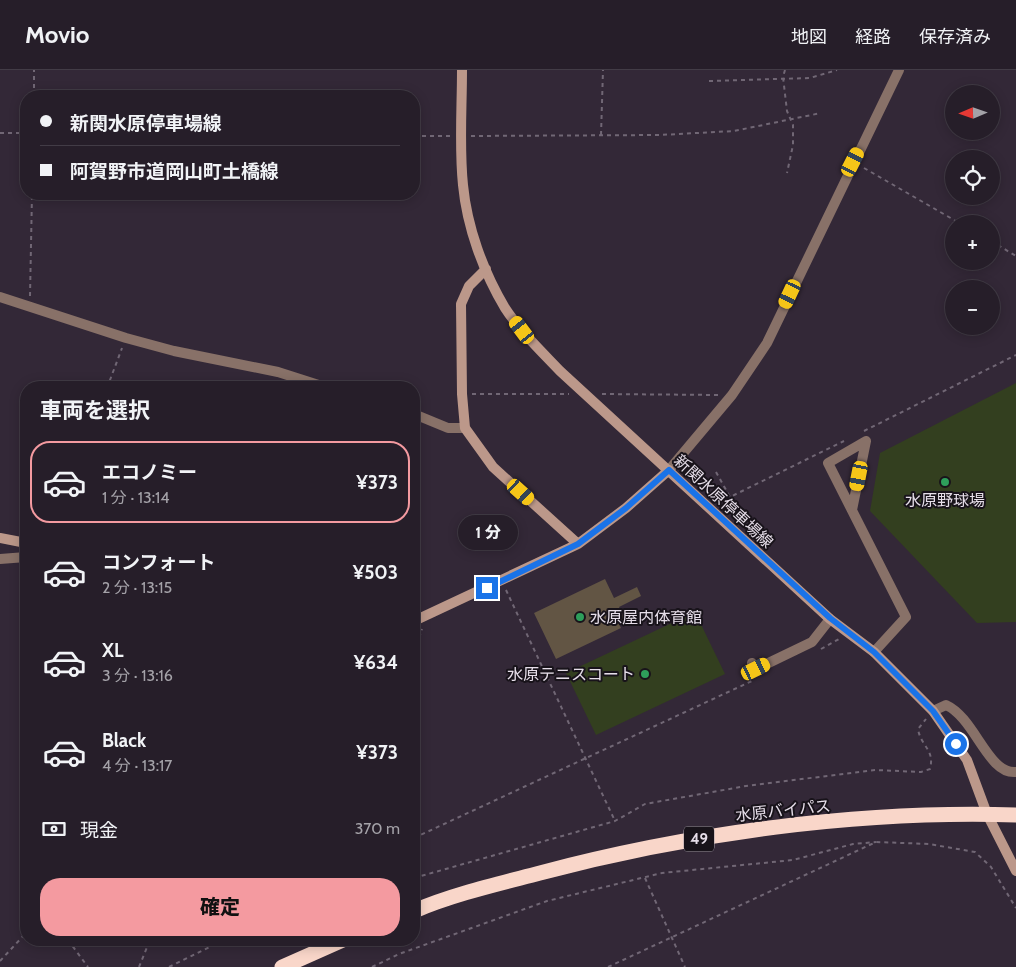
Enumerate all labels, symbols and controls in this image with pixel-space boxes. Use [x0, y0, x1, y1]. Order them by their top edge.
text: Movio [25, 20, 90, 49]
text: 地図 [791, 26, 827, 48]
text: 経路 [855, 26, 891, 48]
text: 保存済み [919, 26, 991, 48]
north arrow [945, 85, 1000, 140]
map controls [945, 85, 1000, 335]
text: 新関水原停車場線 [70, 112, 222, 135]
car [839, 145, 866, 179]
button: locate [945, 150, 1000, 205]
text: 阿賀野市道岡山町土橋線 [70, 160, 279, 183]
button: + [945, 215, 1000, 270]
car [776, 277, 803, 311]
button: − [945, 280, 1000, 335]
car [506, 314, 537, 346]
text: 車両を選択 [40, 397, 150, 424]
street label: 新関水原停車場線 [670, 451, 777, 552]
icon: car [42, 460, 87, 505]
car [848, 460, 869, 492]
text: エコノミー [102, 461, 197, 484]
text: ¥373 [356, 471, 398, 494]
car [504, 476, 537, 508]
marker: 水原野球場 [939, 476, 951, 488]
text: 1 分 · 13:14 [102, 488, 170, 507]
place label: 水原野球場 [905, 491, 985, 510]
callout: 1 分 [457, 516, 517, 550]
text: 1 分 [475, 523, 501, 542]
icon: car [42, 550, 87, 595]
text: コンフォート [102, 551, 215, 574]
text: ¥503 [353, 561, 398, 584]
route end [476, 577, 498, 599]
text: 2 分 · 13:15 [102, 578, 172, 597]
place label: 水原屋内体育館 [590, 608, 702, 627]
marker: 水原屋内体育館 [574, 611, 586, 623]
text: XL [102, 639, 123, 662]
icon: car [42, 640, 87, 685]
text: ¥634 [354, 651, 398, 674]
car [739, 656, 772, 682]
place label: 水原テニスコート [507, 665, 635, 684]
text: 3 分 · 13:16 [102, 666, 173, 685]
marker: 水原テニスコート [639, 668, 651, 680]
text: Black [102, 729, 146, 752]
icon: car [42, 730, 87, 775]
route start [945, 733, 967, 755]
text: ¥373 [356, 741, 398, 764]
text: 4 分 · 13:17 [102, 756, 172, 775]
street label: 水原バイパス [734, 796, 832, 825]
icon: cash [40, 815, 68, 843]
text: 現金 [80, 819, 118, 842]
text: 370 m [355, 819, 400, 838]
road number: 49 [684, 826, 714, 852]
button: 確定 [40, 878, 400, 936]

